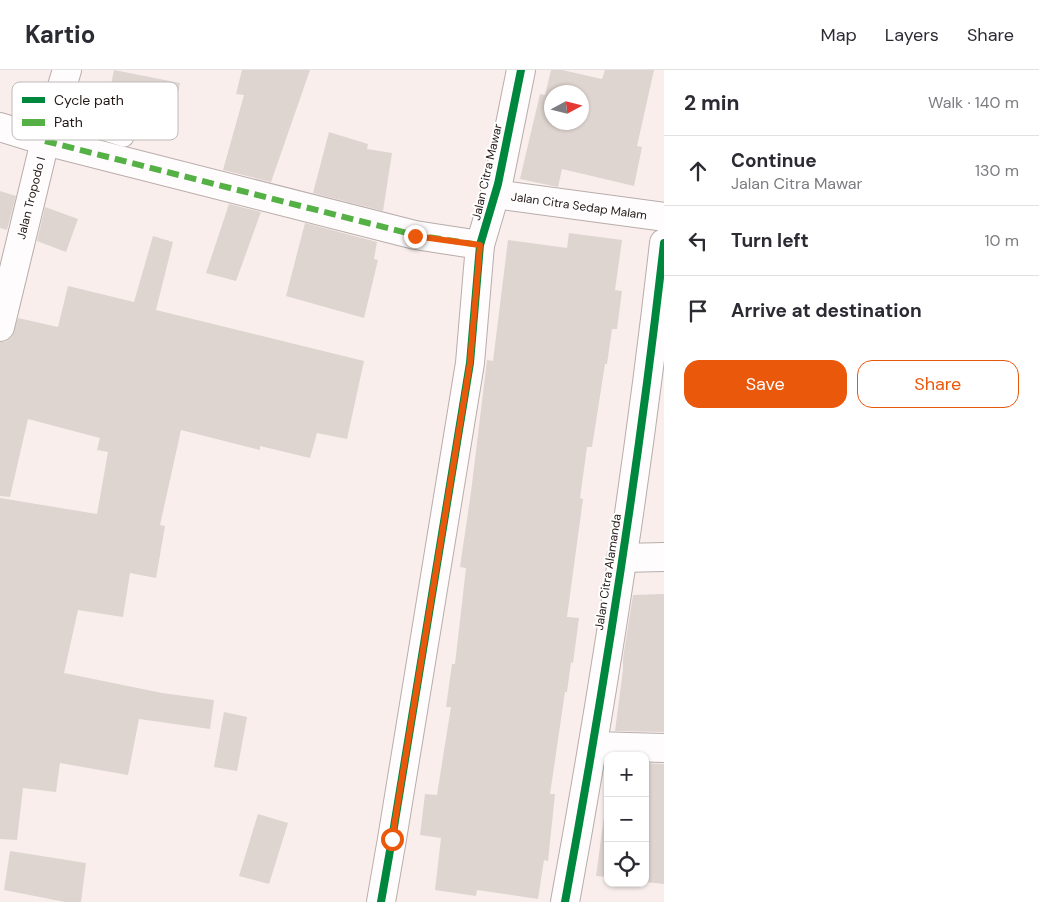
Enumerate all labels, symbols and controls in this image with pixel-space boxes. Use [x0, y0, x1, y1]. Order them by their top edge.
text: Kartio [25, 19, 95, 50]
text: Map [821, 23, 857, 47]
text: Layers [885, 23, 939, 47]
text: Share [967, 23, 1014, 47]
legend [12, 82, 178, 140]
north arrow [544, 85, 589, 130]
text: 2 min [684, 89, 740, 117]
text: Cycle path [54, 91, 124, 109]
text: Walk · 140 m [928, 92, 1019, 113]
text: Path [54, 113, 83, 131]
street label: Jalan Citra Mawar [468, 122, 506, 222]
text: Continue [731, 148, 817, 173]
street label: Jalan Tropodo I [13, 155, 49, 241]
icon: ahead [684, 157, 712, 185]
text: 130 m [975, 160, 1019, 181]
text: Jalan Citra Mawar [731, 173, 862, 194]
street label: Jalan Citra Sedap Malam [510, 189, 648, 223]
route end [404, 225, 427, 248]
icon: left [684, 227, 712, 255]
text: Turn left [731, 228, 809, 253]
text: 10 m [985, 230, 1019, 251]
icon: arrive [684, 297, 712, 325]
text: Arrive at destination [731, 298, 922, 323]
button: Save [684, 360, 847, 408]
button: Share [857, 360, 1019, 408]
street label: Jalan Citra Alamanda [591, 513, 625, 631]
map controls [604, 752, 649, 887]
button: + [604, 752, 649, 797]
button: − [604, 797, 649, 842]
route start [381, 828, 404, 851]
button: locate [604, 842, 649, 887]

